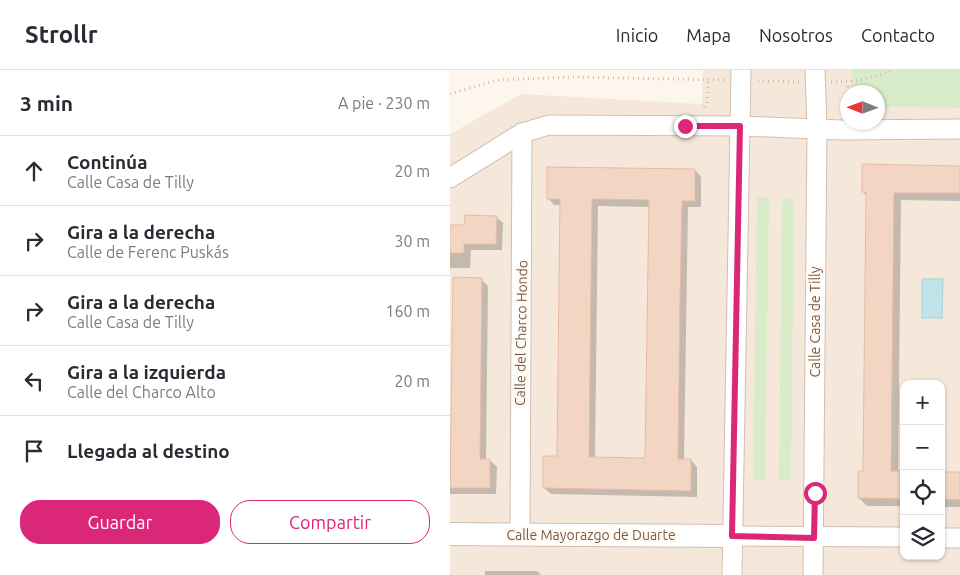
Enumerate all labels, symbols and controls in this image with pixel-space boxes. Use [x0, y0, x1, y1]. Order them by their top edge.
text: Strollr [25, 21, 98, 48]
text: Inicio [616, 25, 658, 45]
text: Mapa [686, 25, 731, 45]
text: Nosotros [759, 25, 833, 45]
text: Contacto [861, 25, 935, 45]
north arrow [840, 85, 885, 130]
text: 3 min [20, 91, 73, 115]
text: A pie · 230 m [338, 94, 430, 112]
route end [674, 115, 697, 138]
text: Continúa [67, 151, 148, 173]
icon: ahead [20, 157, 48, 185]
text: 20 m [394, 162, 430, 180]
text: Calle Casa de Tilly [67, 173, 194, 191]
text: Gira a la derecha [67, 221, 215, 243]
icon: right [20, 227, 48, 255]
text: 30 m [394, 232, 430, 250]
text: Calle de Ferenc Puskás [67, 243, 229, 261]
street label: Calle del Charco Hondo [512, 260, 530, 406]
street label: Calle Casa de Tilly [807, 266, 823, 378]
text: Gira a la derecha [67, 291, 215, 313]
icon: right [20, 297, 48, 325]
text: 160 m [385, 302, 430, 320]
text: Calle Casa de Tilly [67, 313, 194, 331]
text: Gira a la izquierda [67, 361, 226, 383]
icon: left [20, 367, 48, 395]
text: 20 m [394, 372, 430, 390]
map controls [900, 380, 945, 560]
button: + [900, 380, 945, 425]
text: Calle del Charco Alto [67, 383, 216, 401]
button: − [900, 425, 945, 470]
icon: arrive [20, 437, 48, 465]
text: Llegada al destino [67, 440, 230, 462]
button: locate [900, 470, 945, 515]
route start [804, 482, 827, 505]
button: Guardar [20, 500, 220, 544]
button: Compartir [230, 500, 430, 544]
button: layers [900, 515, 945, 560]
street label: Calle Mayorazgo de Duarte [506, 527, 676, 543]

